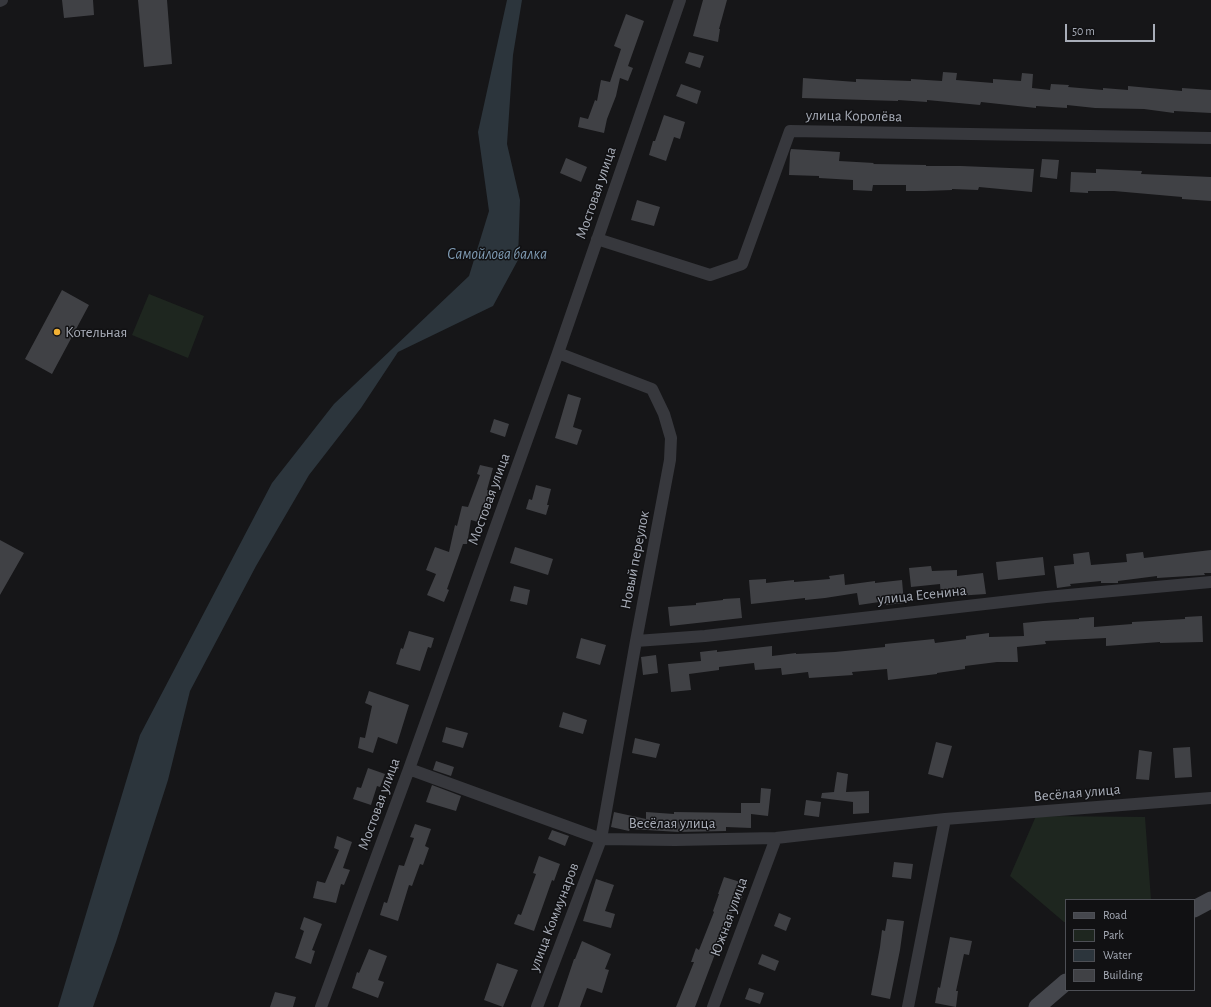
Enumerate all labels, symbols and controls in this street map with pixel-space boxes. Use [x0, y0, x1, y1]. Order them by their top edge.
scale bar [1067, 16, 1157, 42]
text: 50 m [1072, 25, 1095, 37]
street label: улица Королёва [806, 106, 902, 126]
street label: Мостовая улица [572, 144, 620, 242]
water label: Самойлова балка [447, 244, 547, 264]
place label: Котельная [65, 323, 127, 341]
marker: Котельная [52, 327, 62, 337]
street label: Мостовая улица [464, 451, 514, 547]
street label: Новый переулок [617, 509, 653, 611]
street label: улица Есенина [877, 581, 967, 609]
street label: Мостовая улица [354, 756, 404, 852]
street label: Весёлая улица [1033, 780, 1121, 806]
street label: Весёлая улица [628, 814, 716, 832]
street label: улица Коммунаров [525, 860, 583, 974]
street label: Южная улица [706, 875, 752, 959]
legend [1065, 899, 1195, 991]
text: Road [1103, 909, 1127, 921]
text: Park [1103, 929, 1124, 941]
text: Water [1103, 949, 1132, 961]
text: Building [1103, 969, 1143, 981]

